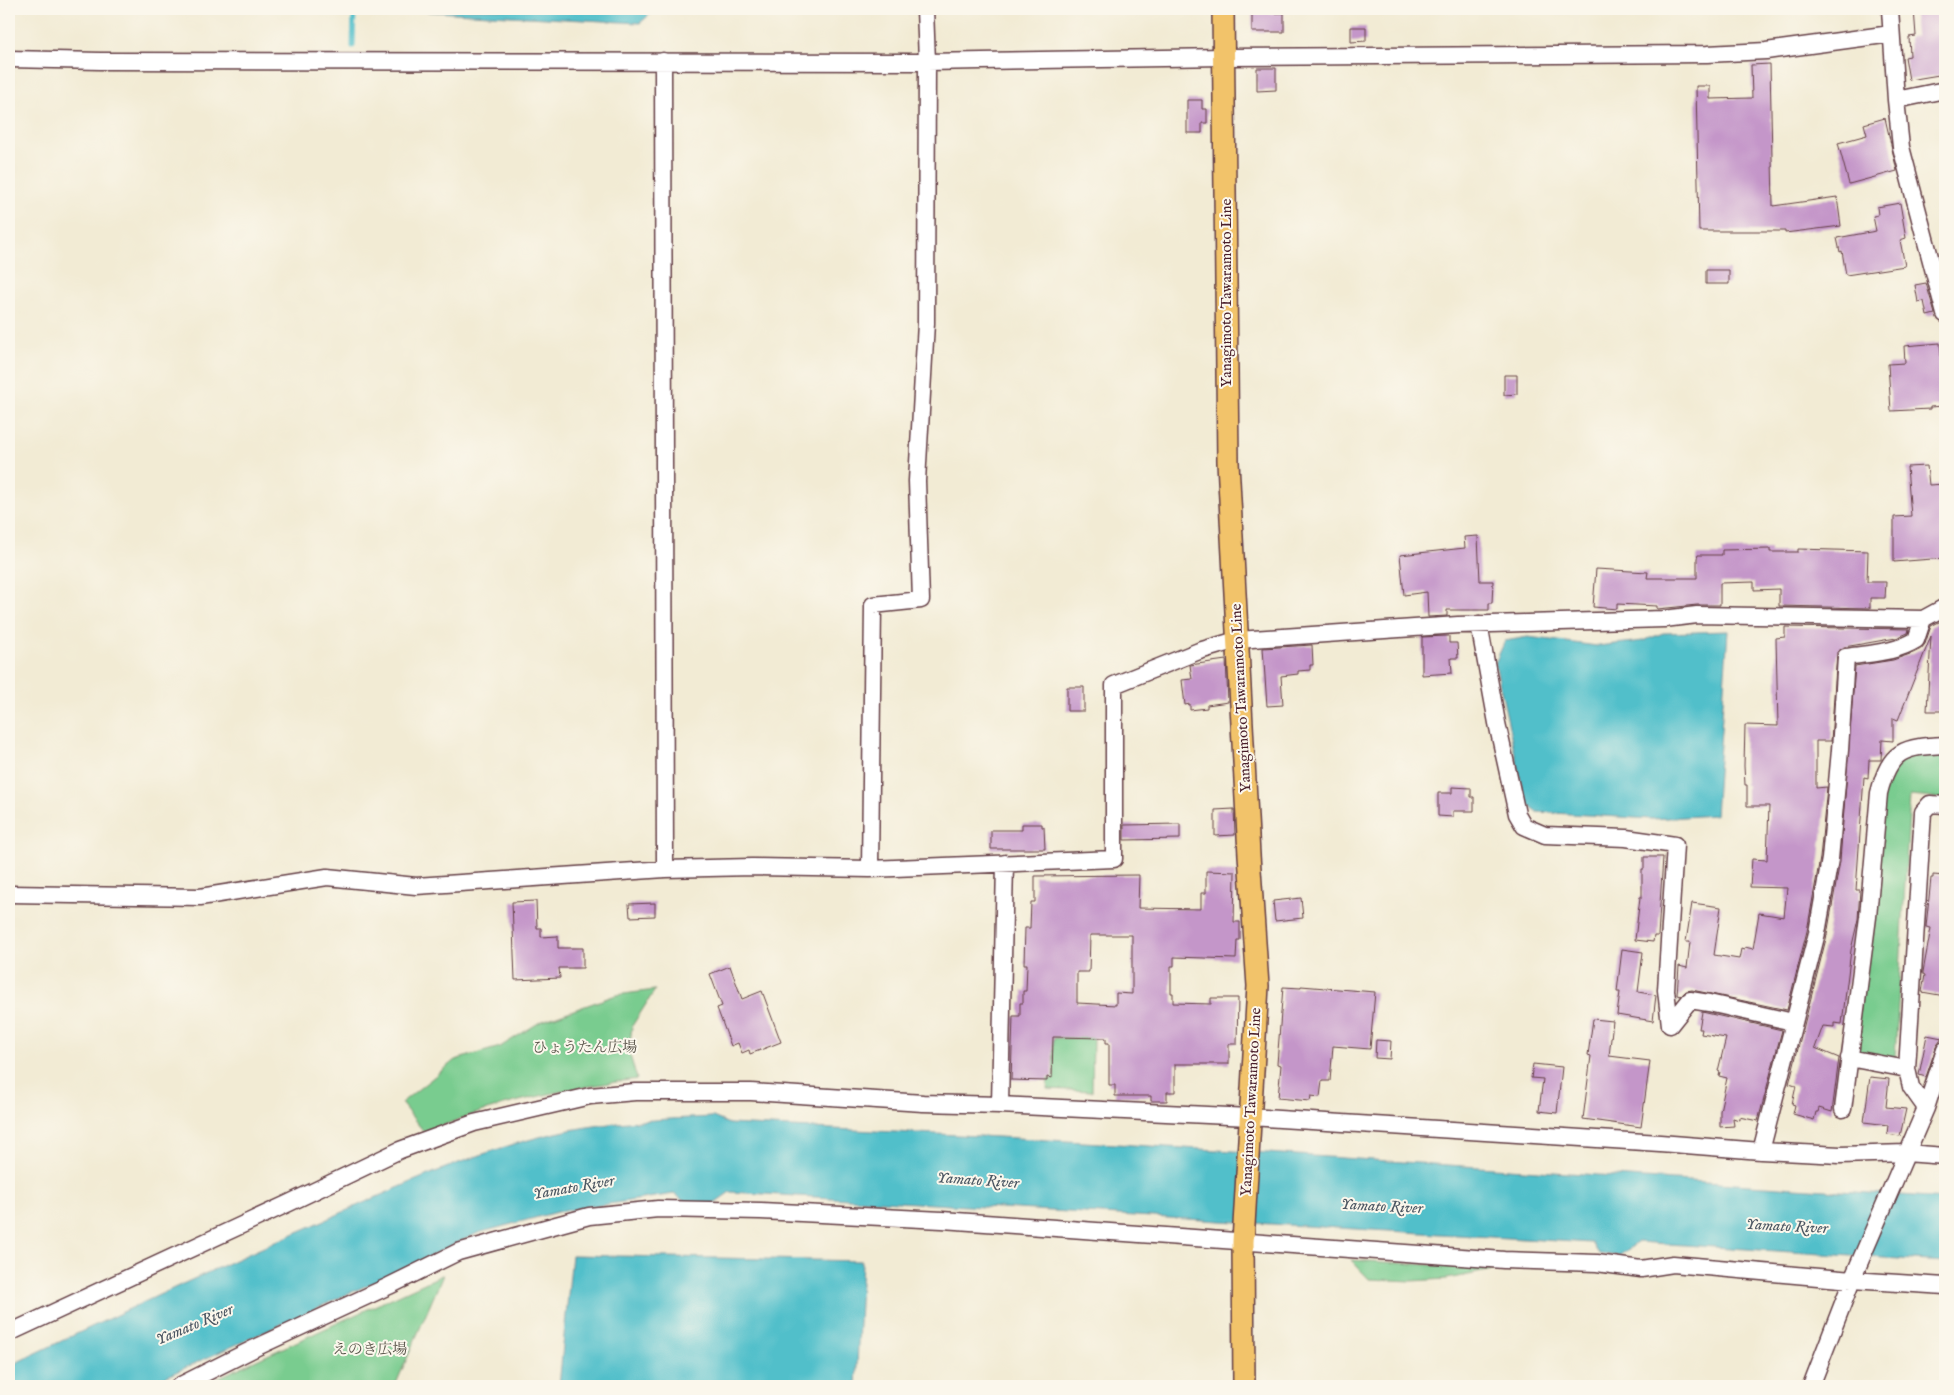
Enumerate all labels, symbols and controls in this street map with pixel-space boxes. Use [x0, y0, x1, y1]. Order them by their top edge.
street label: Yanagimoto Tawaramoto Line [1217, 198, 1236, 388]
street label: Yanagimoto Tawaramoto Line [1227, 603, 1255, 793]
street label: Yanagimoto Tawaramoto Line [1237, 1007, 1265, 1197]
park label: ひょうたん広場 [532, 1038, 638, 1057]
water label: Yamato River [936, 1168, 1021, 1194]
water label: Yamato River [532, 1171, 618, 1205]
water label: Yamato River [1341, 1195, 1425, 1219]
water label: Yamato River [1746, 1215, 1830, 1239]
water label: Yamato River [153, 1299, 238, 1350]
park label: えのき広場 [332, 1340, 408, 1359]

